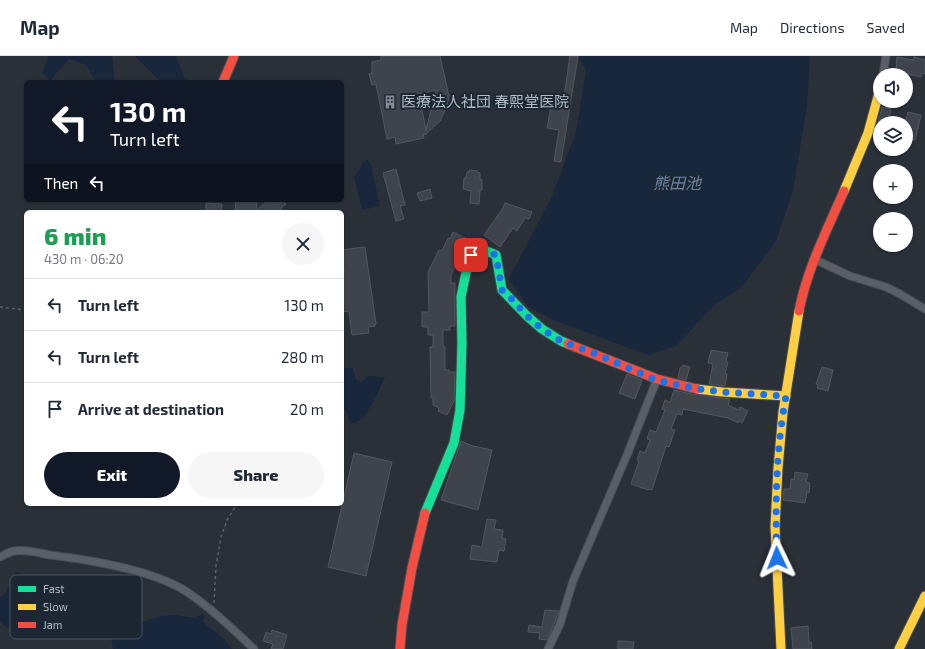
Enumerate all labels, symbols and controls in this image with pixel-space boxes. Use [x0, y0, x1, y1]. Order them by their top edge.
text: Map [20, 16, 60, 39]
text: Map [730, 19, 758, 36]
text: Directions [780, 19, 845, 36]
text: Saved [867, 19, 905, 36]
map controls [873, 68, 913, 252]
button: sound [873, 68, 913, 108]
place label: 医療法人社団 春熙堂医院 [401, 92, 569, 110]
text: 130 m [110, 94, 186, 128]
building icon: 医療法人社団 春熙堂医院 [382, 94, 398, 110]
icon: left [44, 96, 96, 148]
button: layers [873, 116, 913, 156]
text: Turn left [110, 128, 180, 150]
button: + [873, 164, 913, 204]
icon: left [86, 172, 108, 194]
water label: 熊田池 [653, 173, 703, 192]
text: Then [44, 174, 78, 192]
button: − [873, 212, 913, 252]
text: 6 min [44, 221, 106, 250]
button: close [282, 223, 324, 265]
pin [454, 238, 488, 272]
icon: arrive [460, 244, 482, 266]
text: 430 m · 06:20 [44, 251, 124, 267]
icon: left [44, 294, 66, 316]
text: Turn left [78, 296, 139, 314]
text: 130 m [284, 296, 324, 314]
icon: left [44, 346, 66, 368]
text: Turn left [78, 348, 139, 366]
text: 280 m [281, 348, 324, 366]
icon: arrive [44, 398, 66, 420]
text: Arrive at destination [78, 400, 224, 418]
text: 20 m [290, 400, 324, 418]
button: Exit [44, 452, 180, 498]
button: Share [188, 452, 324, 498]
position arrow [756, 537, 798, 579]
legend [10, 575, 142, 639]
text: Fast [43, 582, 65, 595]
text: Slow [43, 600, 68, 613]
text: Jam [43, 618, 62, 631]

